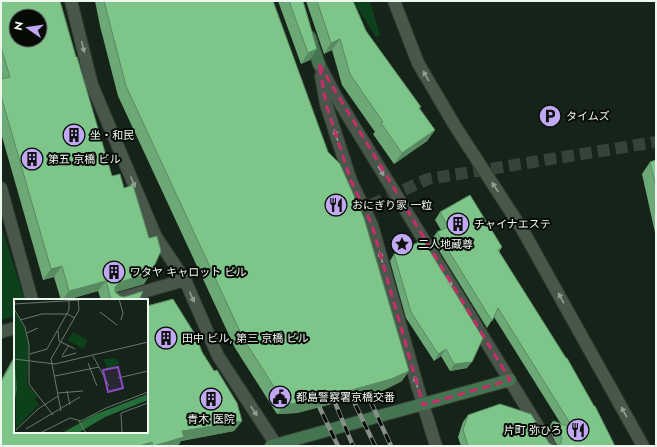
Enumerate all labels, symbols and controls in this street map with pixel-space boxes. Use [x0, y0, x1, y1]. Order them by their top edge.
north arrow [8, 8, 48, 48]
text: N [9, 20, 27, 32]
one-way arrow [80, 41, 86, 53]
one-way arrow [422, 70, 429, 82]
parking icon: タイムズ [537, 103, 563, 129]
place label: タイムズ [566, 108, 610, 124]
building icon: 坐・和民 [61, 122, 87, 148]
place label: 坐・和民 [90, 127, 134, 143]
one-way arrow [333, 129, 339, 141]
building icon: 第五 京橋 ビル [19, 146, 45, 172]
place label: 第五 京橋 ビル [48, 151, 121, 167]
one-way arrow [377, 165, 385, 176]
one-way arrow [130, 176, 136, 187]
one-way arrow [491, 181, 498, 193]
restaurant icon: おにぎり家 一粒 [323, 192, 349, 218]
place label: おにぎり家 一粒 [352, 197, 432, 213]
building icon: チャイナエステ [445, 211, 471, 237]
place label: チャイナエステ [474, 216, 551, 232]
place icon: 二人地蔵尊 [389, 231, 415, 257]
place label: 二人地蔵尊 [418, 236, 473, 252]
one-way arrow [378, 251, 384, 263]
building icon: ワタヤ キャロット ビル [101, 259, 127, 285]
place label: ワタヤ キャロット ビル [130, 264, 247, 280]
one-way arrow [446, 275, 453, 287]
one-way arrow [189, 291, 195, 302]
one-way arrow [557, 293, 564, 304]
inset map [14, 299, 148, 433]
building icon: 田中 ビル, 第三 京橋 ビル [153, 325, 179, 351]
place label: 田中 ビル, 第三 京橋 ビル [182, 330, 309, 346]
one-way arrow [413, 376, 419, 388]
public building icon: 都島警察署京橋交番 [267, 384, 293, 410]
building icon: 青木 医院 [198, 386, 224, 412]
place label: 都島警察署京橋交番 [296, 389, 395, 405]
one-way arrow [250, 406, 258, 416]
one-way arrow [621, 406, 627, 418]
place label: 青木 医院 [187, 411, 235, 427]
restaurant icon: 片町 弥ひろ [565, 417, 591, 443]
place label: 片町 弥ひろ [504, 422, 562, 438]

